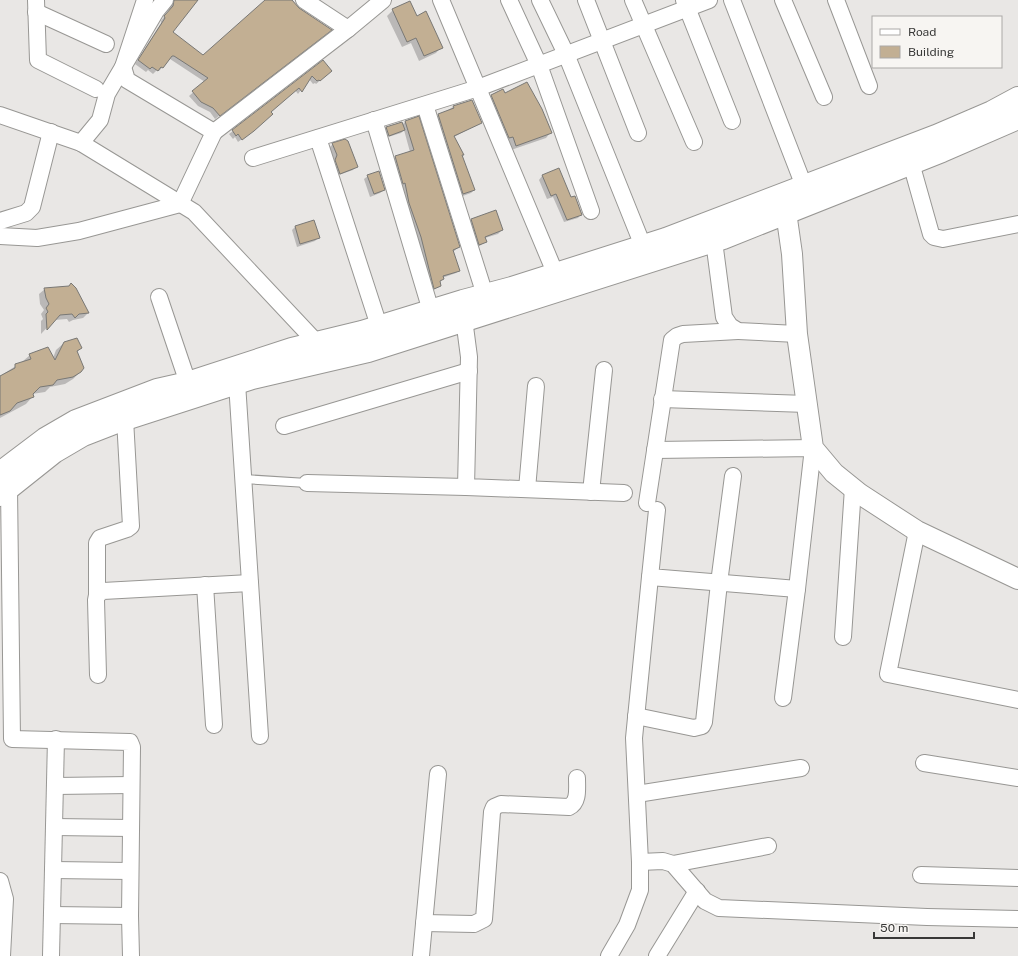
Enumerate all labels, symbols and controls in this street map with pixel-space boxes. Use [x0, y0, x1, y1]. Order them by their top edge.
legend [872, 16, 1002, 68]
text: Road [908, 25, 936, 39]
text: Building [908, 45, 954, 59]
scale bar [874, 914, 974, 940]
text: 50 m [880, 921, 908, 935]

